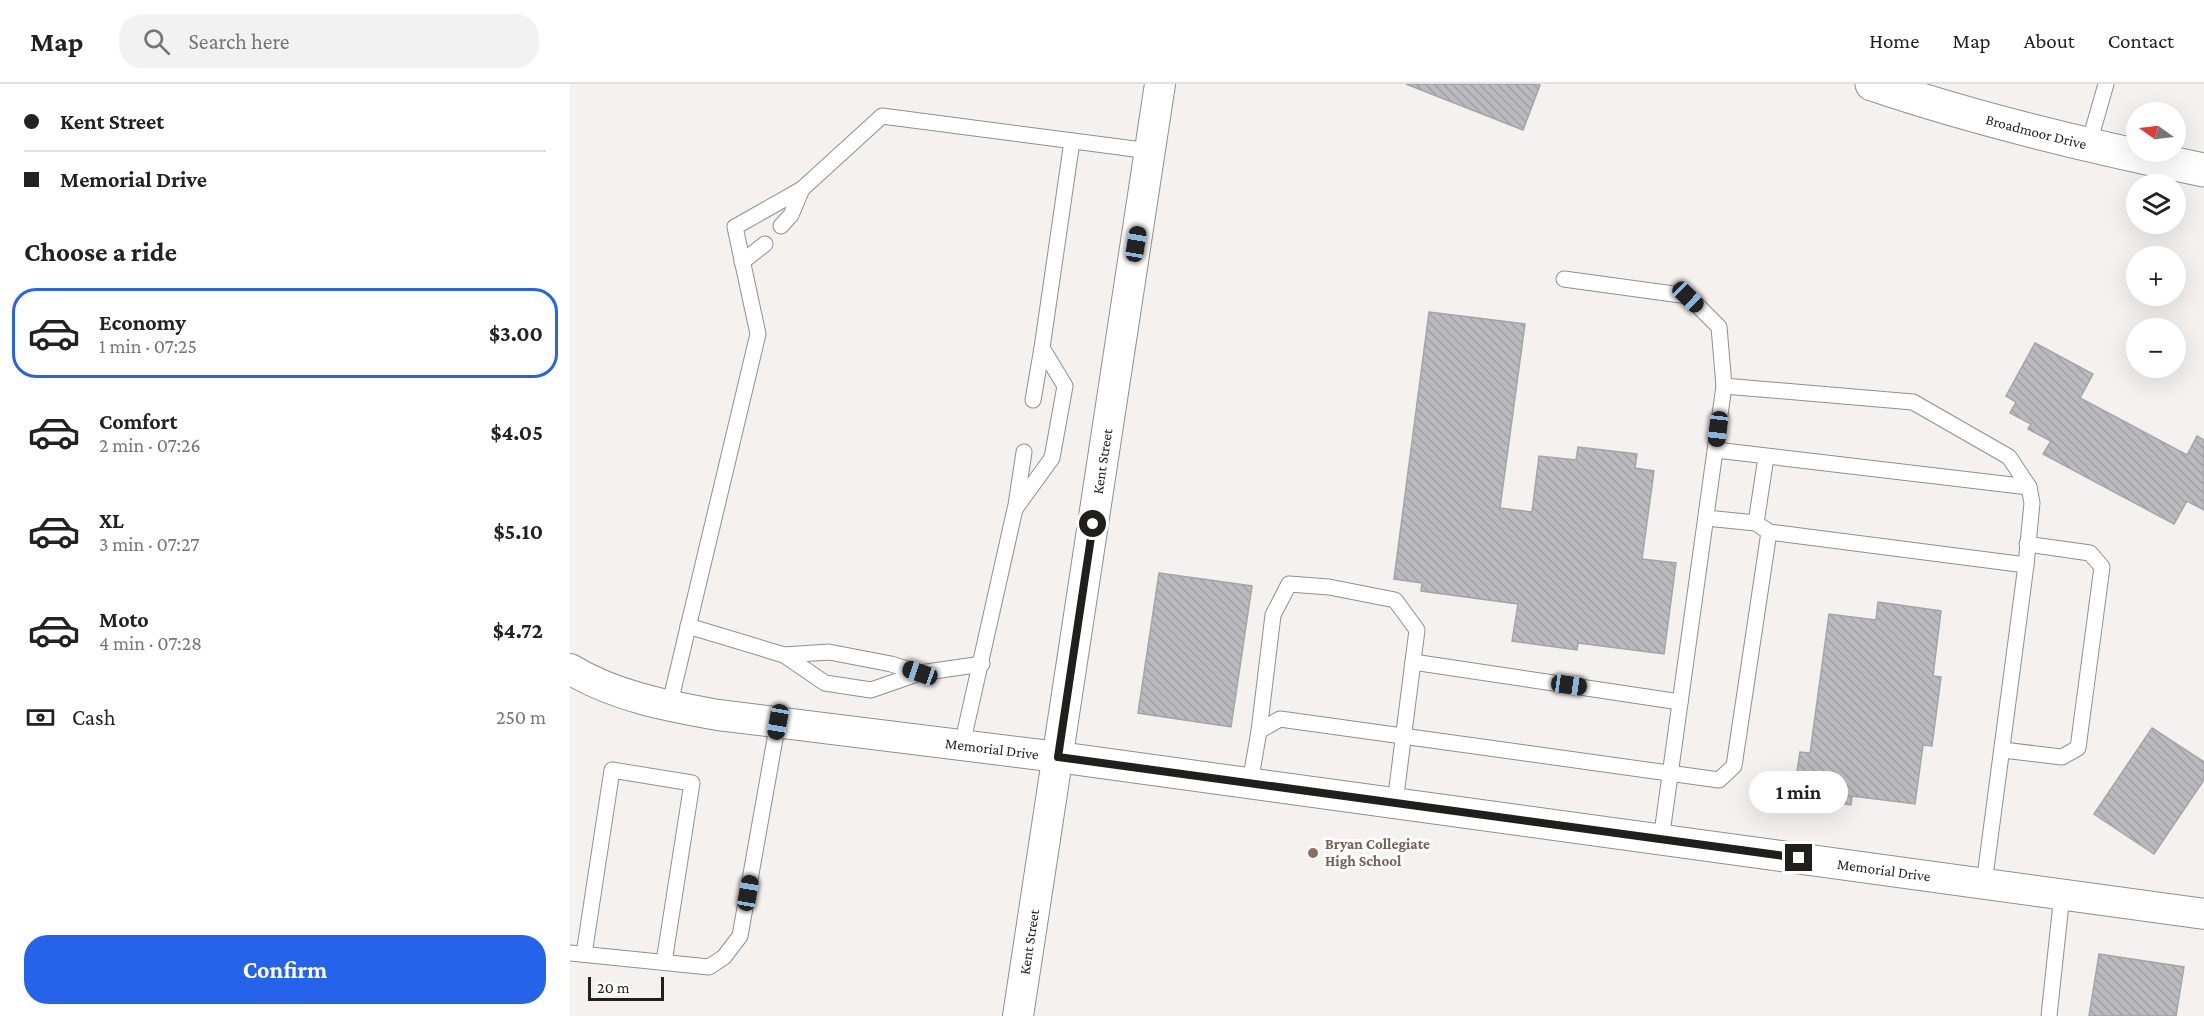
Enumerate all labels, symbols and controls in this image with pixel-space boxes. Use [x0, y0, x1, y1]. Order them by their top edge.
search box [119, 14, 539, 68]
icon: search [140, 25, 173, 58]
text: Map [30, 26, 83, 57]
text: Search here [188, 29, 289, 54]
text: Home [1869, 29, 1919, 53]
text: Map [1952, 29, 1991, 53]
text: About [2024, 29, 2075, 53]
text: Contact [2108, 29, 2174, 53]
north arrow [2126, 102, 2186, 162]
map controls [2126, 102, 2186, 378]
text: Kent Street [60, 109, 164, 134]
street label: Broadmoor Drive [1984, 111, 2088, 152]
text: Memorial Drive [60, 167, 207, 192]
button: layers [2126, 174, 2186, 234]
car [1124, 225, 1148, 263]
text: Choose a ride [24, 237, 177, 267]
button: + [2126, 246, 2186, 306]
car [1669, 278, 1707, 316]
icon: car [27, 306, 81, 360]
text: Economy [99, 310, 186, 335]
button: − [2126, 318, 2186, 378]
text: $3.00 [489, 321, 543, 346]
text: 1 min · 07:25 [99, 335, 197, 357]
icon: car [27, 405, 81, 459]
text: Comfort [99, 409, 177, 434]
car [1707, 410, 1729, 448]
text: $4.05 [490, 420, 543, 445]
street label: Kent Street [1090, 427, 1116, 495]
text: 2 min · 07:26 [99, 434, 201, 456]
icon: car [27, 504, 81, 558]
text: XL [99, 508, 124, 533]
route start [1079, 510, 1106, 537]
text: $5.10 [494, 519, 543, 544]
text: 3 min · 07:27 [99, 533, 199, 555]
icon: car [27, 603, 81, 657]
text: Moto [99, 607, 149, 632]
text: $4.72 [493, 618, 543, 643]
text: 4 min · 07:28 [99, 632, 202, 654]
car [900, 659, 940, 687]
car [1550, 674, 1588, 696]
icon: cash [24, 701, 57, 734]
car [766, 703, 790, 741]
text: Cash [72, 705, 116, 730]
text: 250 m [496, 706, 546, 728]
street label: Memorial Drive [944, 735, 1040, 763]
callout: 1 min [1750, 771, 1848, 813]
text: 1 min [1776, 781, 1821, 803]
place label: Bryan Collegiate High School [1325, 836, 1430, 869]
route end [1785, 844, 1812, 871]
marker: Bryan Collegiate High School [1306, 846, 1320, 860]
street label: Memorial Drive [1836, 856, 1932, 885]
car [736, 874, 760, 912]
street label: Kent Street [1016, 907, 1042, 976]
button: Confirm [24, 935, 546, 1004]
scale bar [588, 974, 664, 1002]
text: 20 m [597, 979, 630, 996]

